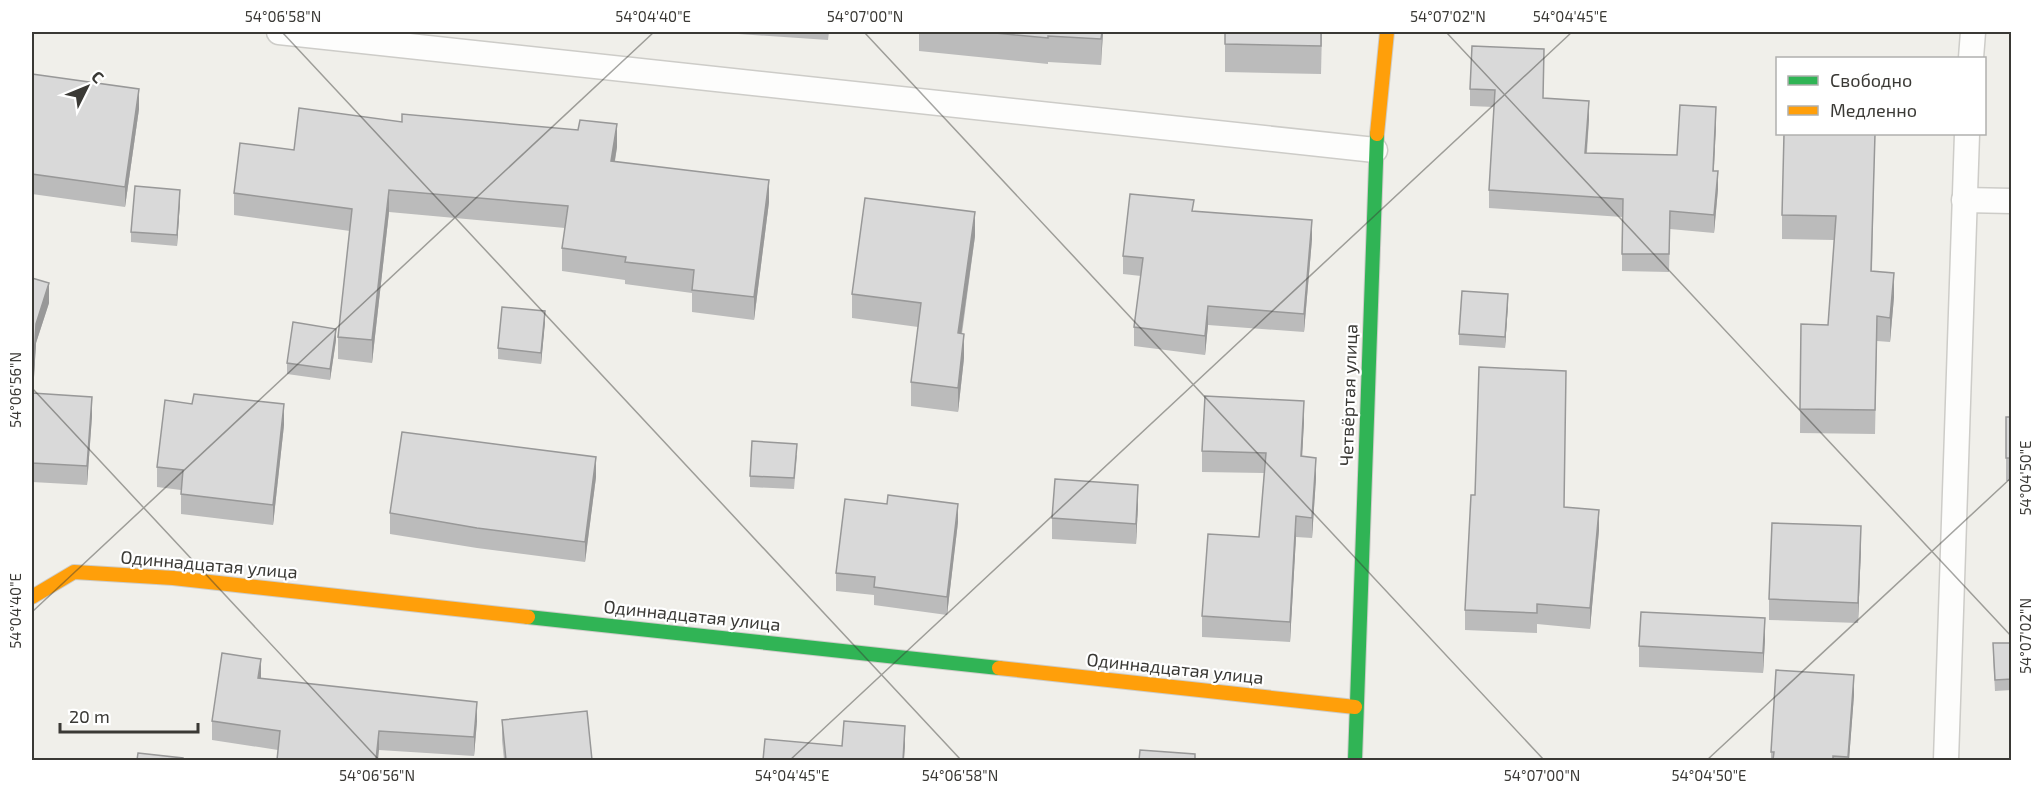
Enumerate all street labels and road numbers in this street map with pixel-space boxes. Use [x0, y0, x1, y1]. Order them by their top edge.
street label: Четвёртая улица [1335, 323, 1361, 467]
street label: Одиннадцатая улица [120, 545, 299, 583]
street label: Одиннадцатая улица [603, 595, 782, 635]
street label: Одиннадцатая улица [1086, 648, 1265, 688]

